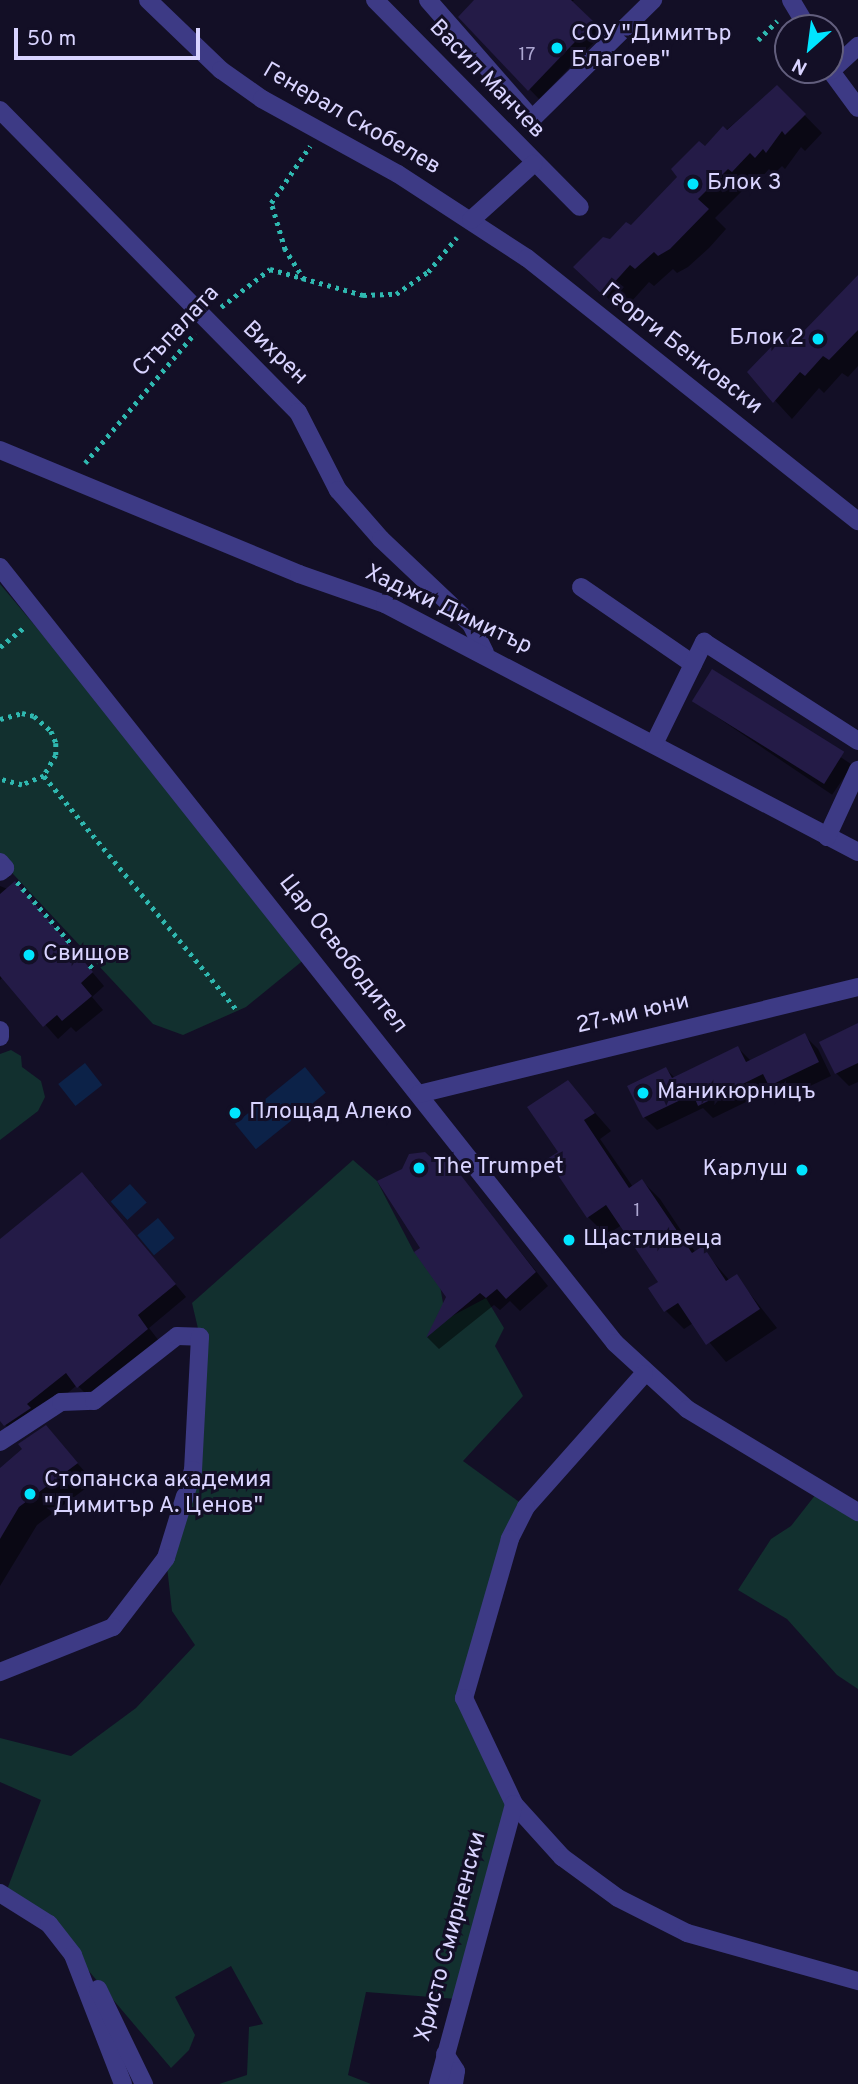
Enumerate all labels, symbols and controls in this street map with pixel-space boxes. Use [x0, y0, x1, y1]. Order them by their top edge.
scale bar [18, 14, 203, 58]
north arrow [774, 14, 844, 84]
street label: Васил Манчев [422, 15, 550, 145]
place label: СОУ "Димитър Благоев" [571, 21, 733, 75]
text: 50 m [27, 26, 76, 53]
marker: СОУ "Димитър Благоев" [549, 40, 565, 56]
house number: 17 [519, 45, 535, 67]
text: N [788, 52, 812, 80]
street label: Генерал Скобелев [257, 58, 445, 182]
place label: Блок 3 [707, 170, 782, 198]
marker: Блок 3 [685, 176, 701, 192]
street label: Георги Бенковски [595, 278, 767, 422]
street label: Стъпалата [128, 281, 226, 383]
street label: Вихрен [236, 316, 312, 392]
place label: Блок 2 [729, 325, 804, 353]
marker: Блок 2 [810, 331, 826, 347]
street label: Хаджи Димитър [360, 560, 536, 662]
street label: Цар Освободител [272, 870, 412, 1040]
place label: Свищов [43, 941, 130, 969]
marker: Свищов [21, 947, 37, 963]
street label: 27-ми юни [574, 989, 692, 1041]
place label: Маникюрницъ [657, 1079, 816, 1107]
marker: Маникюрницъ [635, 1085, 651, 1101]
place label: Площад Алеко [249, 1099, 413, 1127]
marker: Площад Алеко [227, 1105, 243, 1121]
place label: The Trumpet [433, 1154, 565, 1182]
place label: Карлуш [702, 1156, 788, 1184]
marker: The Trumpet [411, 1160, 427, 1176]
marker: Карлуш [794, 1162, 810, 1178]
house number: 1 [633, 1201, 641, 1223]
place label: Щастливеца [583, 1226, 722, 1254]
marker: Щастливеца [561, 1232, 577, 1248]
place label: Стопанска академия "Димитър А. Ценов" [44, 1467, 271, 1521]
marker: Стопанска академия "Димитър А. Ценов" [22, 1486, 38, 1502]
street label: Христо Смирненски [411, 1829, 493, 2045]

